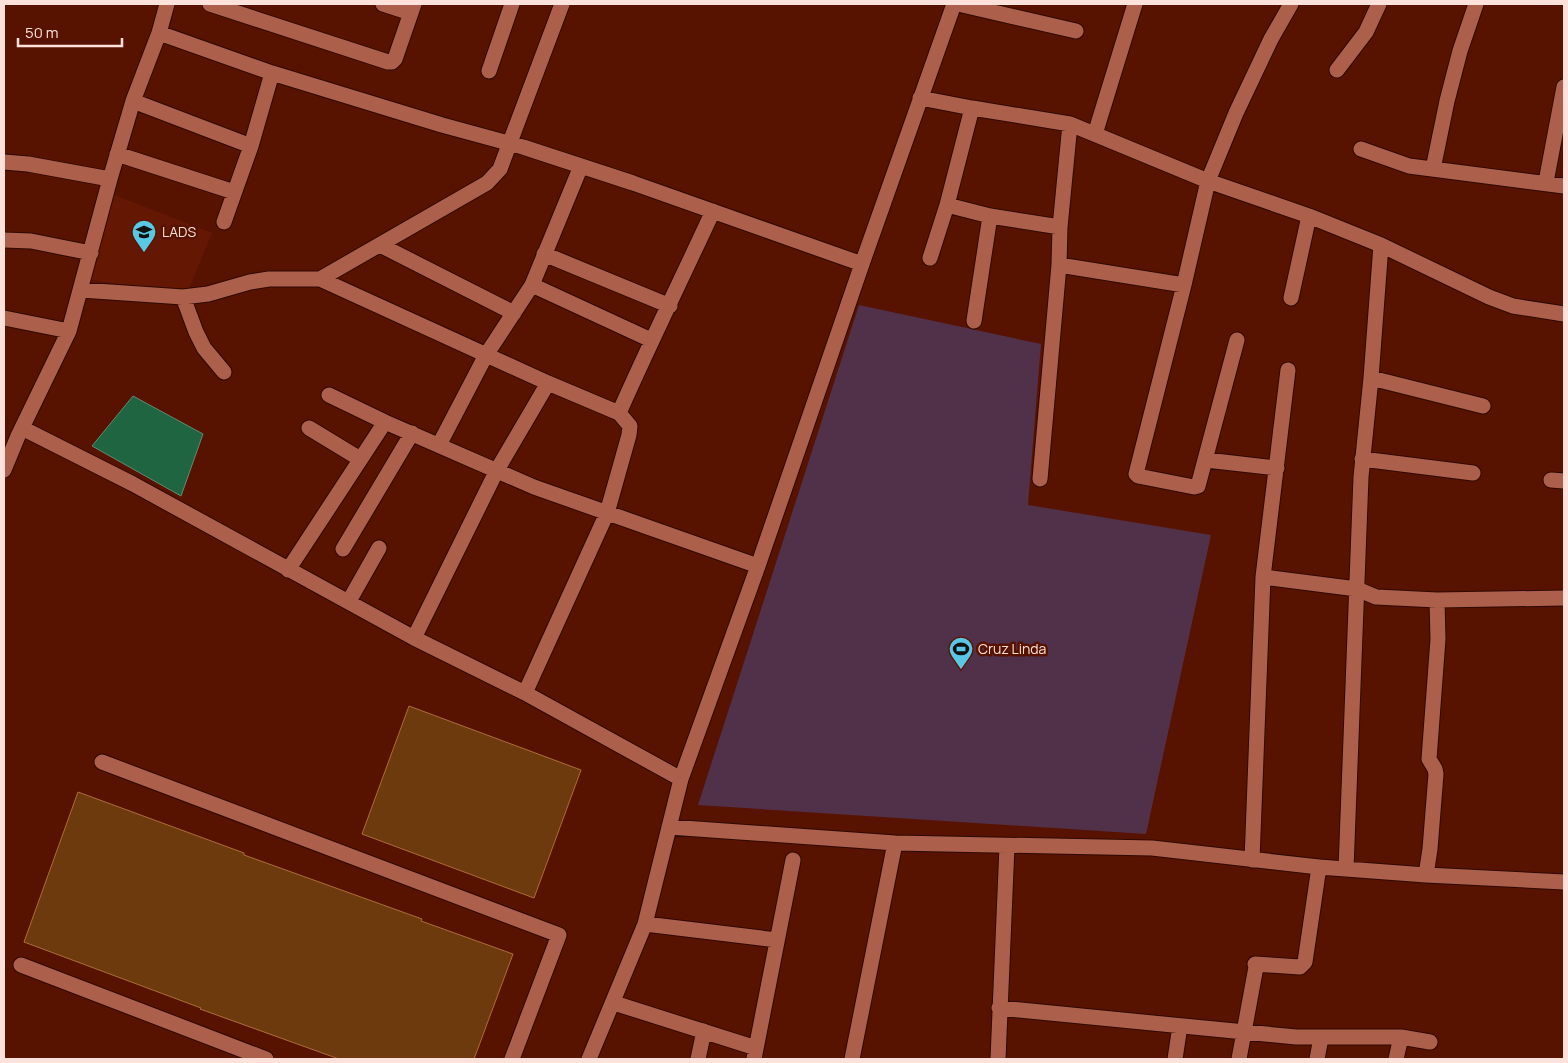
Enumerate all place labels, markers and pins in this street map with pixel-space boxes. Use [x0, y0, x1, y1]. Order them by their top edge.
school or university icon: LADS [131, 219, 157, 253]
place label: LADS [162, 222, 196, 241]
sports icon: Cruz Linda [948, 636, 974, 670]
place label: Cruz Linda [978, 639, 1046, 658]

